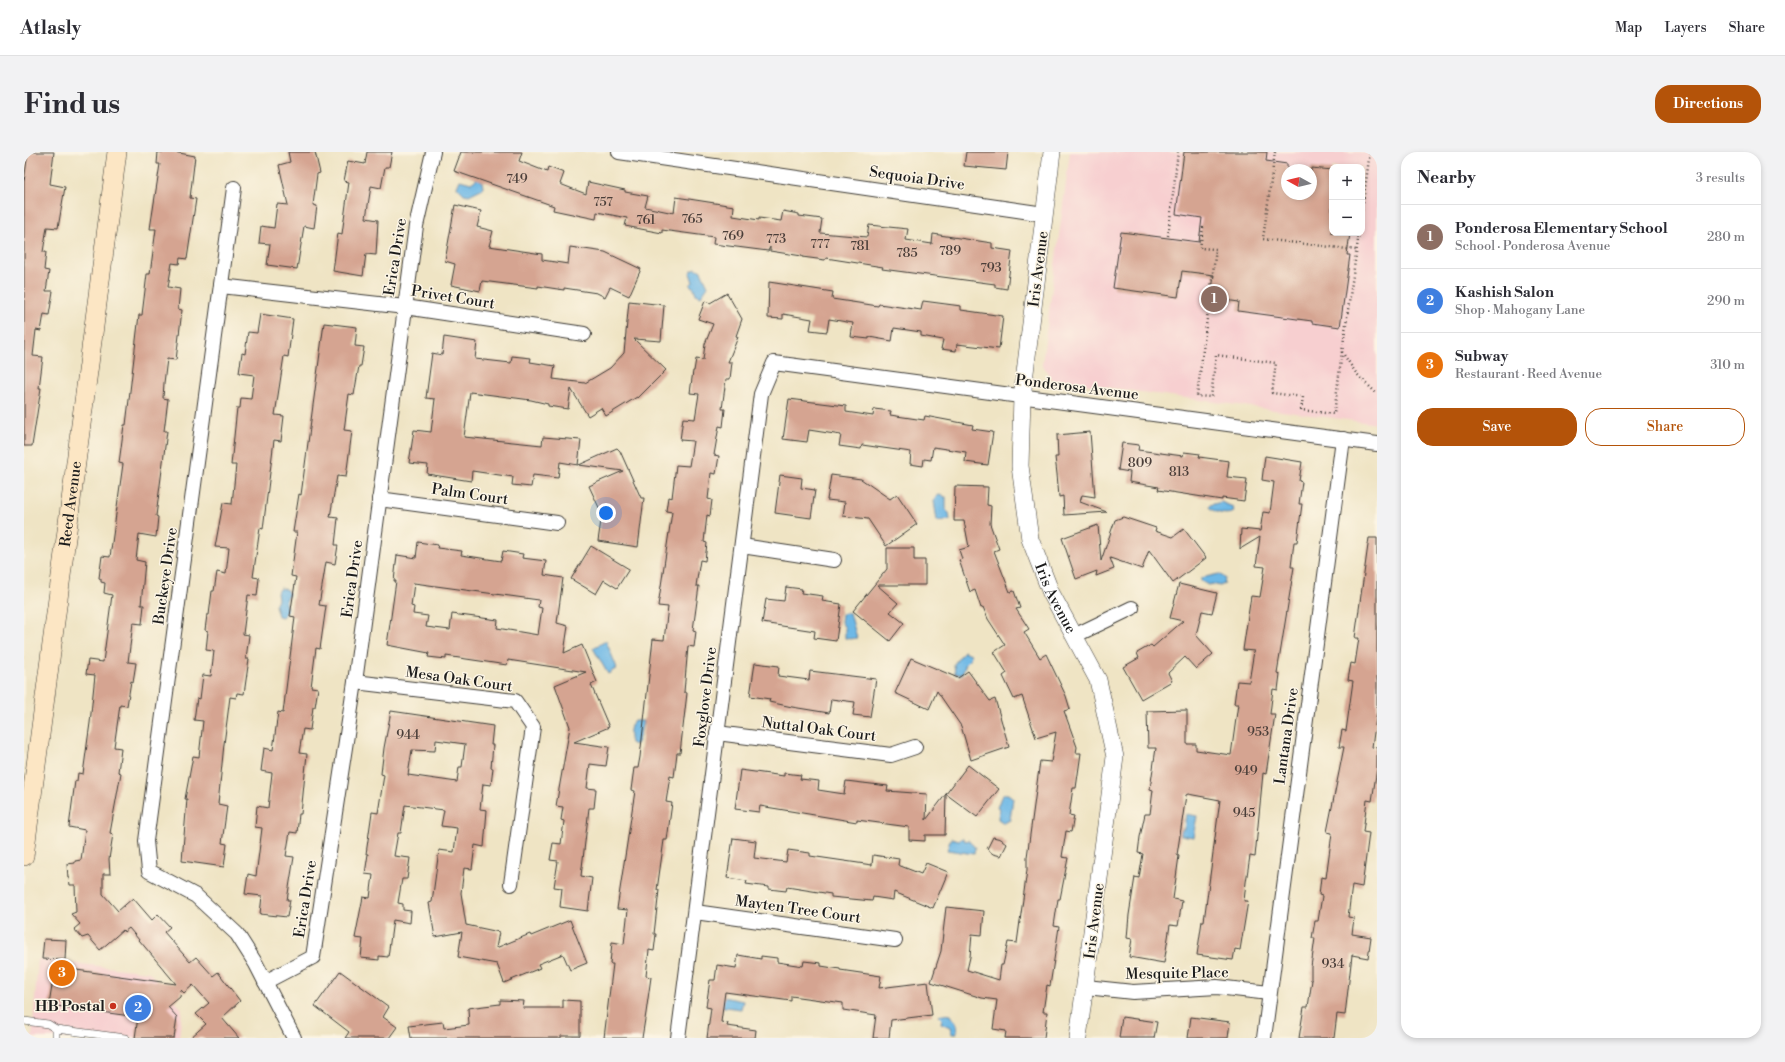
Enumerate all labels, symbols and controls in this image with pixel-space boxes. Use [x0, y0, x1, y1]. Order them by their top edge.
text: Atlasly [20, 16, 81, 40]
text: Map [1615, 19, 1642, 37]
text: Layers [1664, 19, 1707, 37]
text: Share [1729, 19, 1765, 37]
button: Directions [1655, 85, 1761, 123]
text: Find us [24, 87, 120, 122]
street label: Sequoia Drive [868, 162, 966, 195]
north arrow [1281, 164, 1317, 200]
map controls [1329, 164, 1365, 236]
button: + [1329, 164, 1365, 200]
text: Nearby [1417, 167, 1476, 189]
text: 3 results [1696, 170, 1745, 186]
house number: 749 [506, 171, 528, 187]
house number: 757 [593, 194, 613, 210]
button: − [1329, 200, 1365, 236]
house number: 765 [681, 211, 703, 227]
house number: 761 [636, 212, 656, 228]
street label: Erica Drive [380, 217, 411, 297]
text: Ponderosa Elementary School [1455, 219, 1668, 238]
house number: 769 [722, 228, 744, 244]
text: 1 [1427, 229, 1433, 245]
text: 280 m [1707, 229, 1745, 245]
street label: Iris Avenue [1024, 230, 1053, 308]
house number: 773 [766, 231, 786, 247]
house number: 777 [810, 236, 830, 252]
house number: 781 [850, 238, 870, 254]
text: School · Ponderosa Avenue [1455, 238, 1610, 254]
house number: 789 [939, 243, 961, 259]
house number: 785 [896, 245, 918, 261]
house number: 793 [980, 260, 1002, 276]
street label: Privet Court [410, 281, 497, 314]
text: Kashish Salon [1455, 283, 1554, 302]
pin: 1 [1201, 284, 1227, 314]
text: 2 [1426, 293, 1434, 309]
text: 290 m [1707, 293, 1745, 309]
text: Shop · Mahogany Lane [1455, 302, 1585, 318]
text: Subway [1455, 347, 1508, 366]
text: 3 [1426, 357, 1434, 373]
text: 310 m [1710, 357, 1745, 373]
text: Restaurant · Reed Avenue [1455, 366, 1602, 382]
street label: Ponderosa Avenue [1014, 371, 1140, 404]
button: Save [1417, 408, 1577, 446]
button: Share [1585, 408, 1745, 446]
house number: 809 [1128, 455, 1152, 471]
street label: Reed Avenue [56, 460, 86, 548]
house number: 813 [1169, 464, 1189, 480]
street label: Palm Court [430, 480, 510, 509]
your location [596, 503, 616, 523]
street label: Buckeye Drive [149, 526, 182, 627]
street label: Erica Drive [338, 539, 367, 619]
street label: Iris Avenue [1030, 560, 1080, 637]
street label: Foxglove Drive [690, 646, 721, 748]
street label: Mesa Oak Court [404, 663, 514, 697]
street label: Lantana Drive [1270, 687, 1303, 786]
street label: Nuttal Oak Court [761, 713, 878, 746]
house number: 953 [1247, 724, 1269, 740]
house number: 944 [396, 727, 420, 743]
house number: 949 [1234, 763, 1258, 779]
house number: 945 [1233, 805, 1255, 821]
street label: Erica Drive [290, 859, 321, 939]
street label: Iris Avenue [1080, 882, 1109, 960]
street label: Mayten Tree Court [734, 891, 863, 928]
house number: 934 [1322, 956, 1345, 972]
pin: 3 [49, 958, 75, 988]
street label: Mesquite Place [1125, 963, 1229, 984]
pin: 2 [125, 993, 151, 1023]
place label: HB Postal [35, 997, 105, 1016]
marker: HB Postal [108, 1001, 118, 1011]

